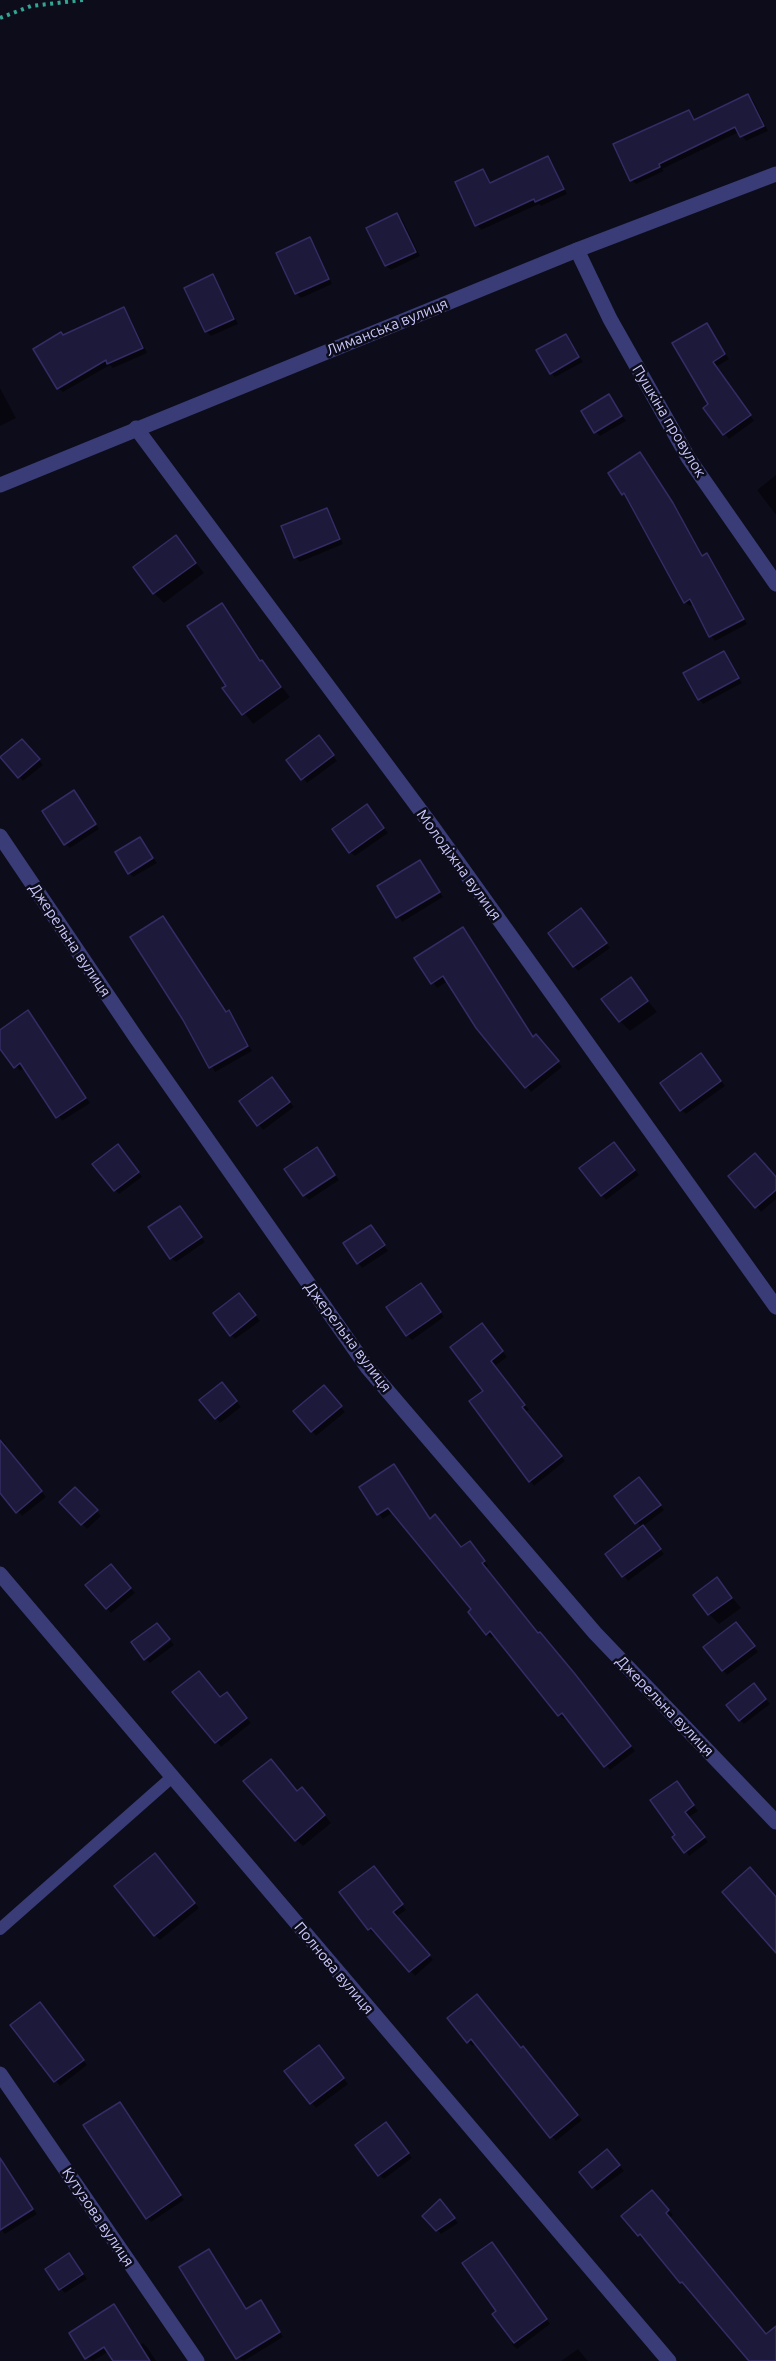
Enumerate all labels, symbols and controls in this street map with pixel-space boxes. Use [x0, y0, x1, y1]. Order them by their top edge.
street label: Лиманська вулиця [323, 294, 451, 360]
street label: Пушкіна провулок [628, 362, 710, 480]
street label: Молодіжна вулиця [413, 806, 505, 924]
street label: Джерельна вулиця [25, 880, 115, 1000]
street label: Джерельна вулиця [301, 1278, 395, 1396]
street label: Джерельна вулиця [612, 1652, 718, 1760]
street label: Полнова вулиця [290, 1918, 378, 2018]
street label: Кутузова вулиця [58, 2164, 138, 2270]

